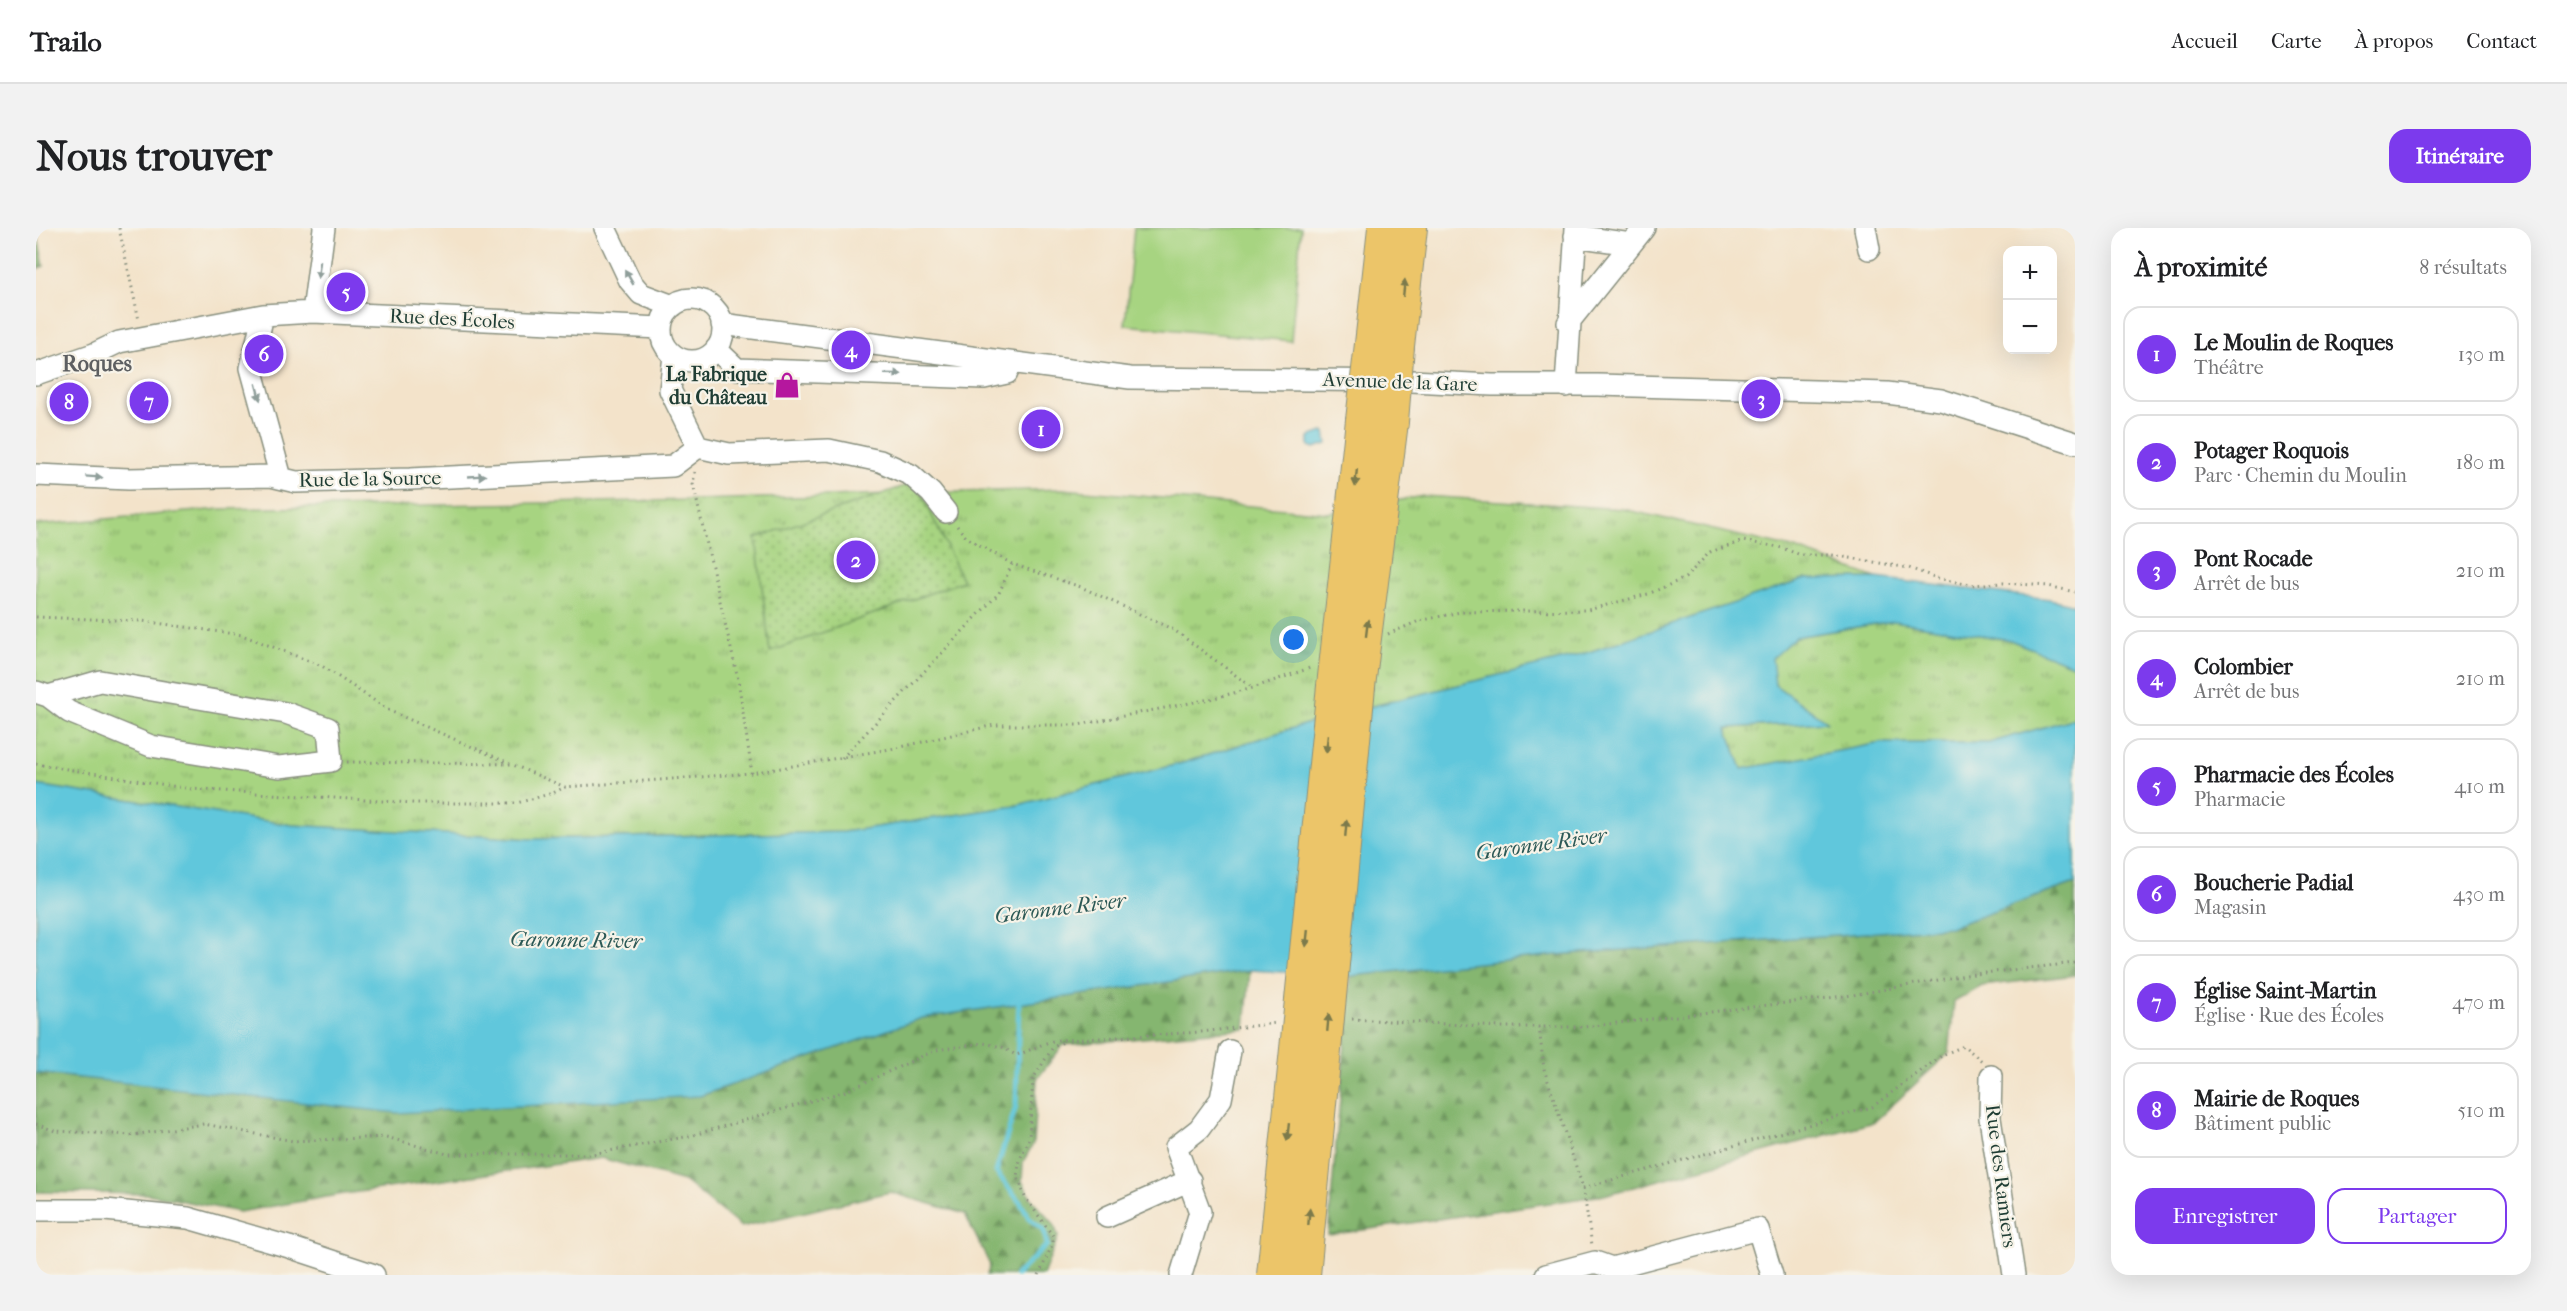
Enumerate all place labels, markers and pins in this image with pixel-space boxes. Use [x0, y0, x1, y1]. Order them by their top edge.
pin: 5 [326, 270, 366, 314]
pin: 4 [832, 328, 870, 372]
pin: 6 [244, 332, 284, 376]
place label: La Fabrique du Château [665, 363, 768, 409]
shop icon: La Fabrique du Château [772, 370, 802, 400]
pin: 3 [1742, 376, 1780, 422]
pin: 7 [130, 378, 168, 423]
pin: 8 [50, 380, 88, 424]
pin: 1 [1022, 406, 1060, 452]
pin: 2 [836, 538, 876, 582]

